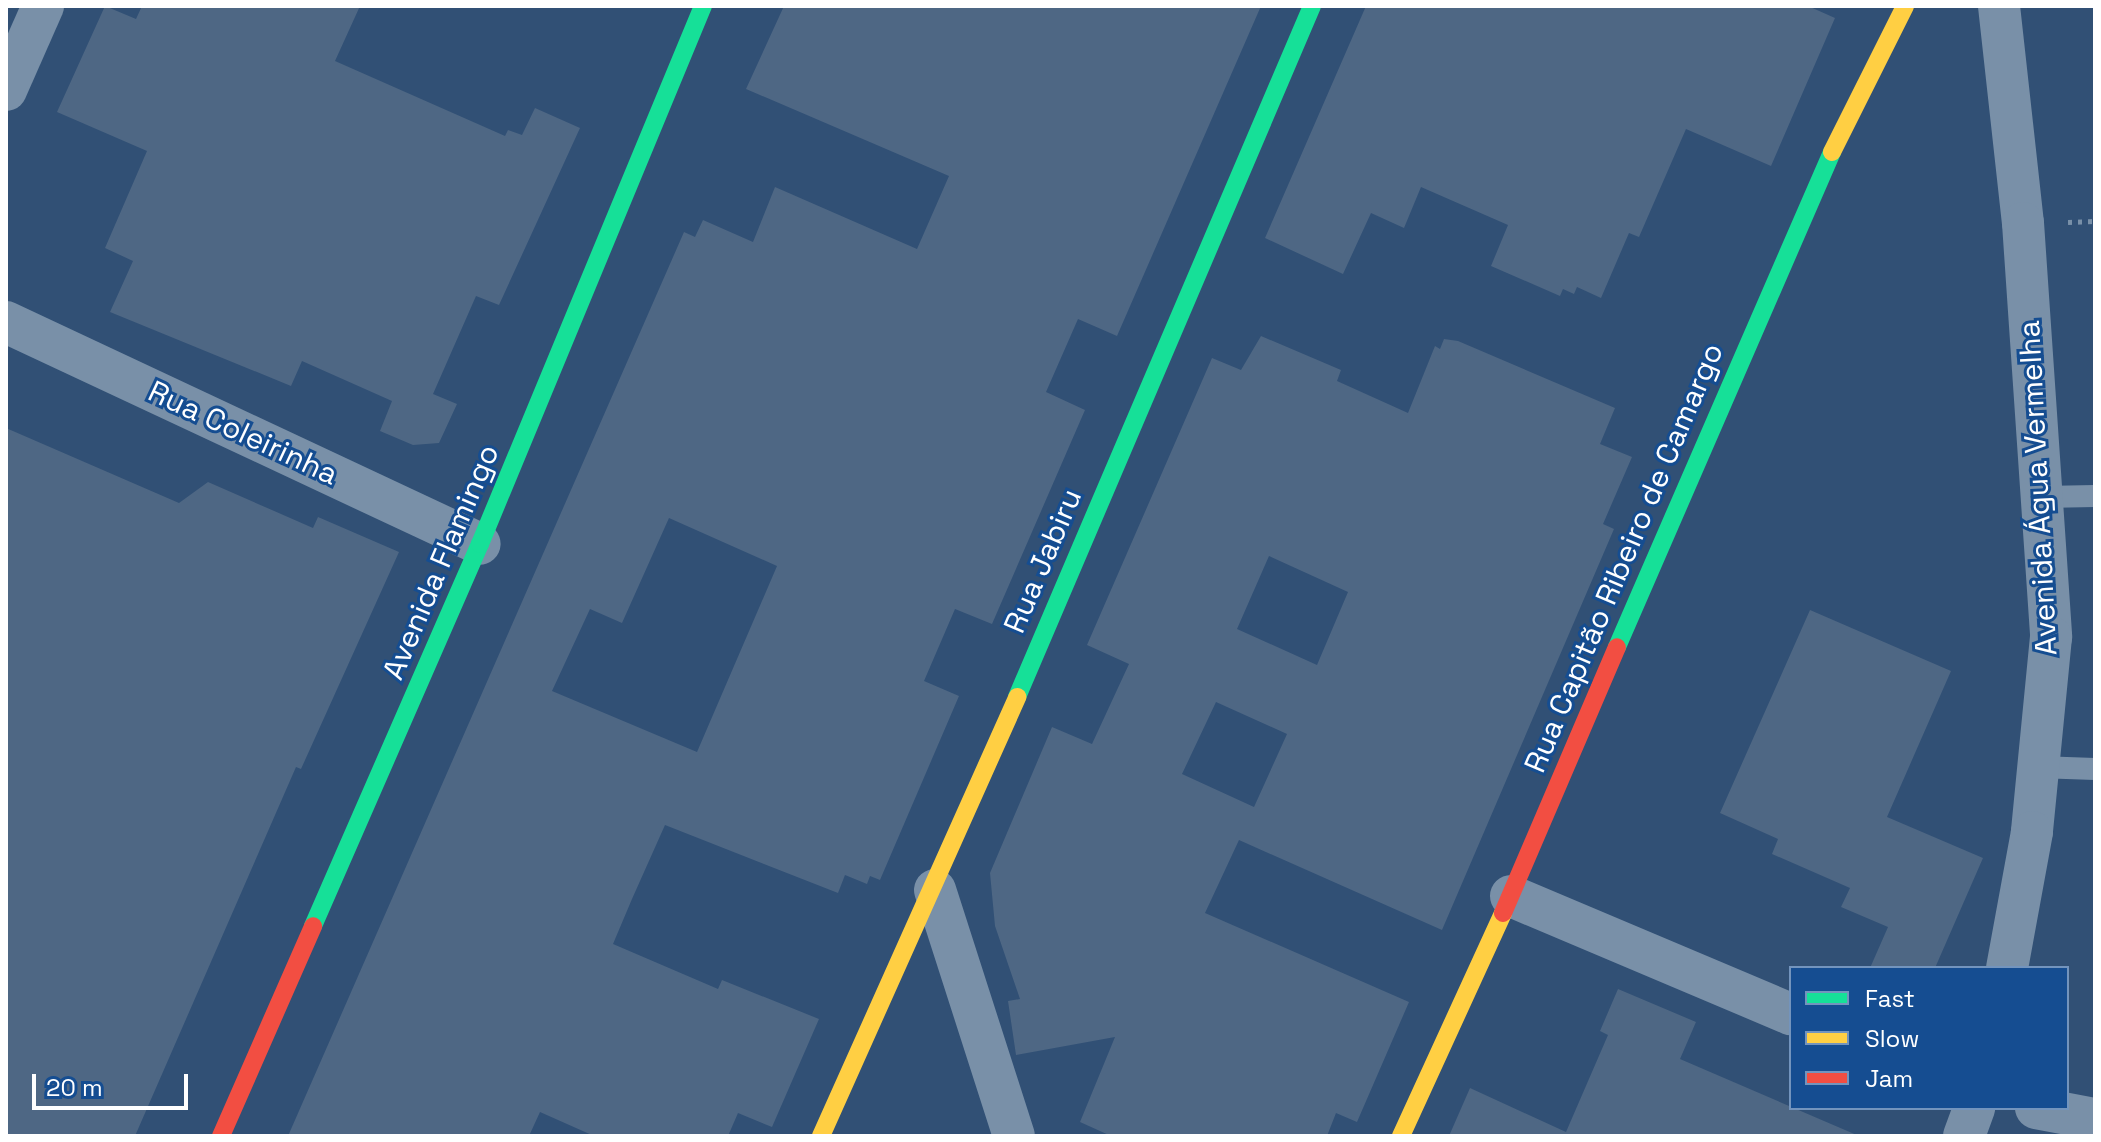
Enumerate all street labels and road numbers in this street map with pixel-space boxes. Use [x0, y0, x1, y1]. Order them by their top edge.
street label: Avenida Água Vermelha [2011, 319, 2065, 657]
street label: Rua Capitão Ribeiro de Camargo [1517, 338, 1731, 778]
street label: Rua Coleirinha [142, 373, 344, 493]
street label: Avenida Flamingo [375, 439, 507, 685]
street label: Rua Jabiru [997, 484, 1089, 638]

